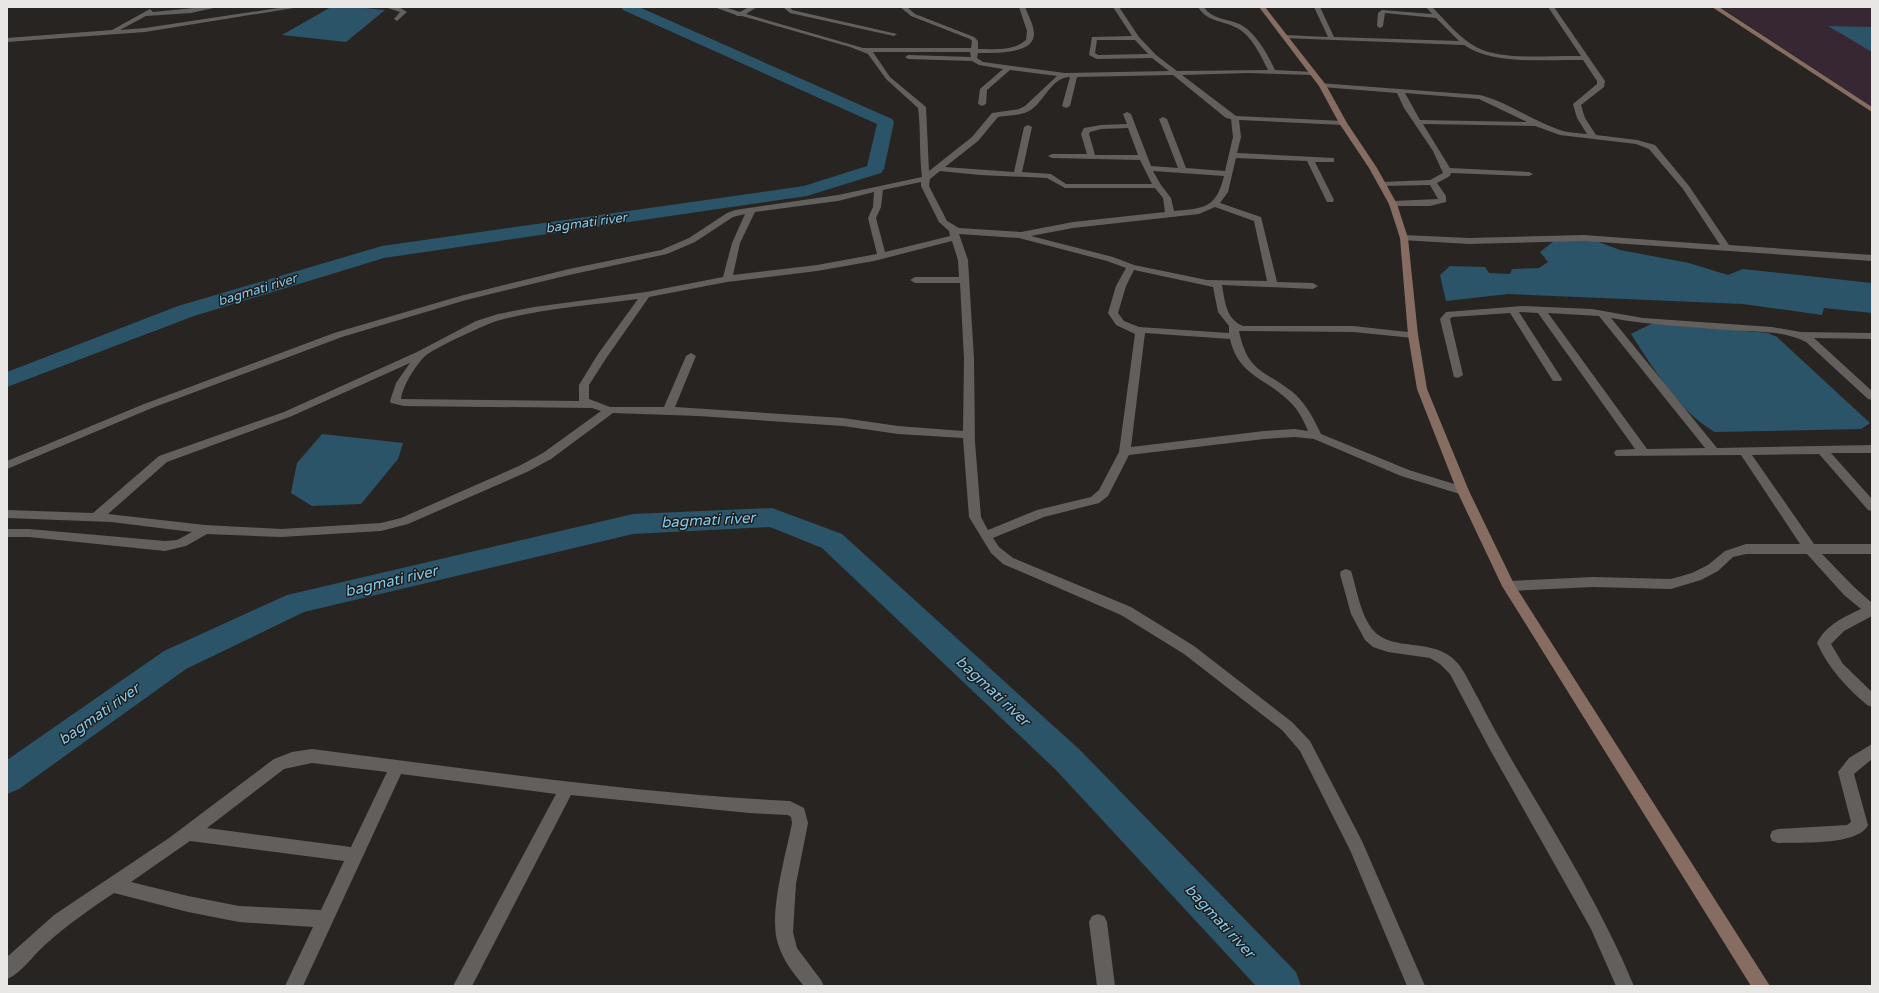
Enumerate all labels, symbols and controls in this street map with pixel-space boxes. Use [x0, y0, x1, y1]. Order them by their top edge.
water label: bagmati river [545, 209, 630, 237]
water label: bagmati river [216, 270, 301, 310]
water label: bagmati river [660, 508, 758, 531]
water label: bagmati river [343, 561, 441, 600]
water label: bagmati river [952, 652, 1035, 731]
water label: bagmati river [55, 678, 145, 748]
water label: bagmati river [1181, 880, 1260, 963]

